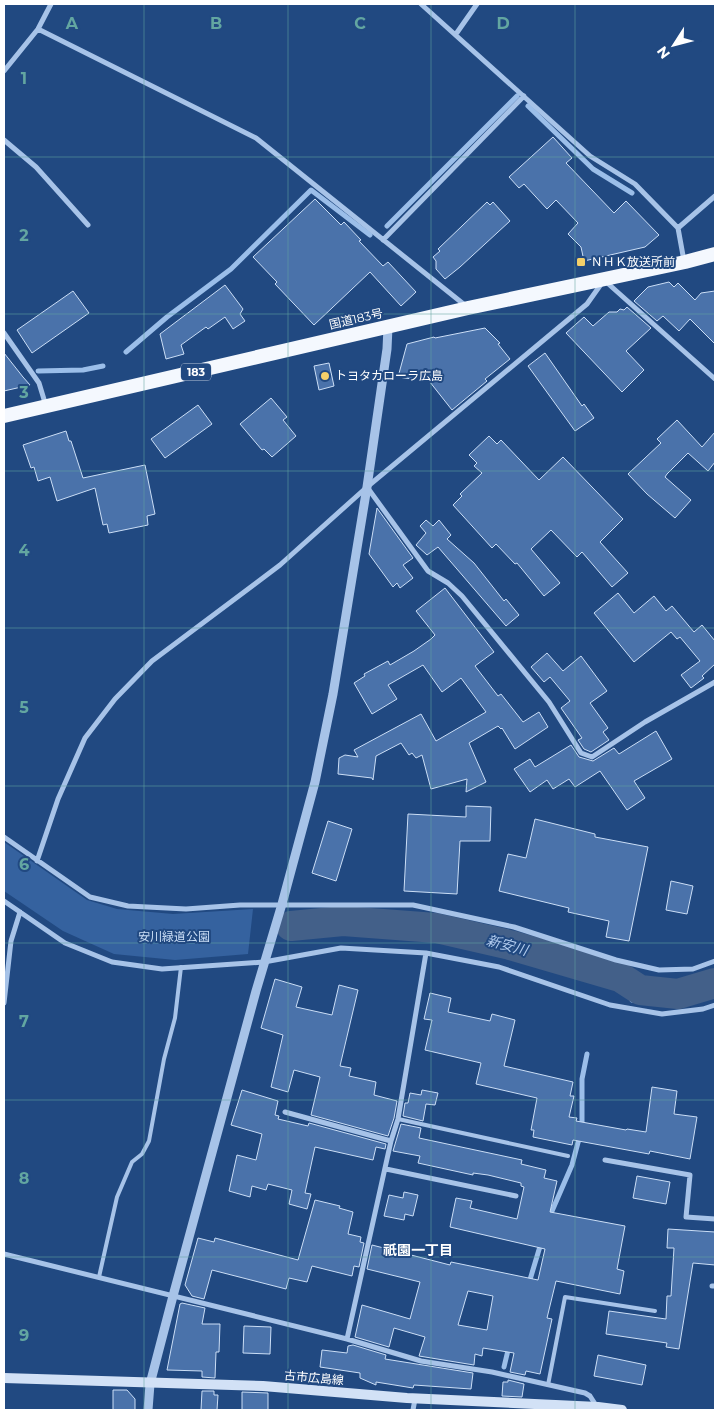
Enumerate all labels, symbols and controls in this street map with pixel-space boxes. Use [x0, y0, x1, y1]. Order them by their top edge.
text: A [65, 14, 79, 33]
text: B [210, 14, 222, 33]
text: C [354, 14, 366, 33]
text: D [496, 14, 510, 33]
north arrow [649, 20, 699, 70]
text: N [653, 43, 674, 63]
text: 1 [21, 69, 27, 88]
text: 2 [19, 226, 29, 245]
place label: ＮＨＫ放送所前 [591, 254, 675, 269]
marker: ＮＨＫ放送所前 [575, 256, 587, 268]
street label: 国道183号 [328, 305, 384, 332]
road number: 183 [181, 364, 211, 381]
place label: トヨタカローラ広島 [335, 368, 443, 383]
marker: トヨタカローラ広島 [319, 370, 331, 382]
text: 3 [18, 383, 29, 402]
text: 4 [18, 541, 30, 560]
text: 5 [19, 698, 29, 717]
text: 6 [19, 855, 29, 874]
park label: 安川緑道公園 [138, 929, 210, 944]
water label: 新安川 [484, 931, 532, 960]
text: 7 [19, 1012, 29, 1031]
text: 8 [19, 1169, 29, 1188]
district label: 祇園一丁目 [383, 1241, 453, 1259]
text: 9 [19, 1326, 29, 1345]
street label: 古市広島線 [283, 1367, 345, 1388]

